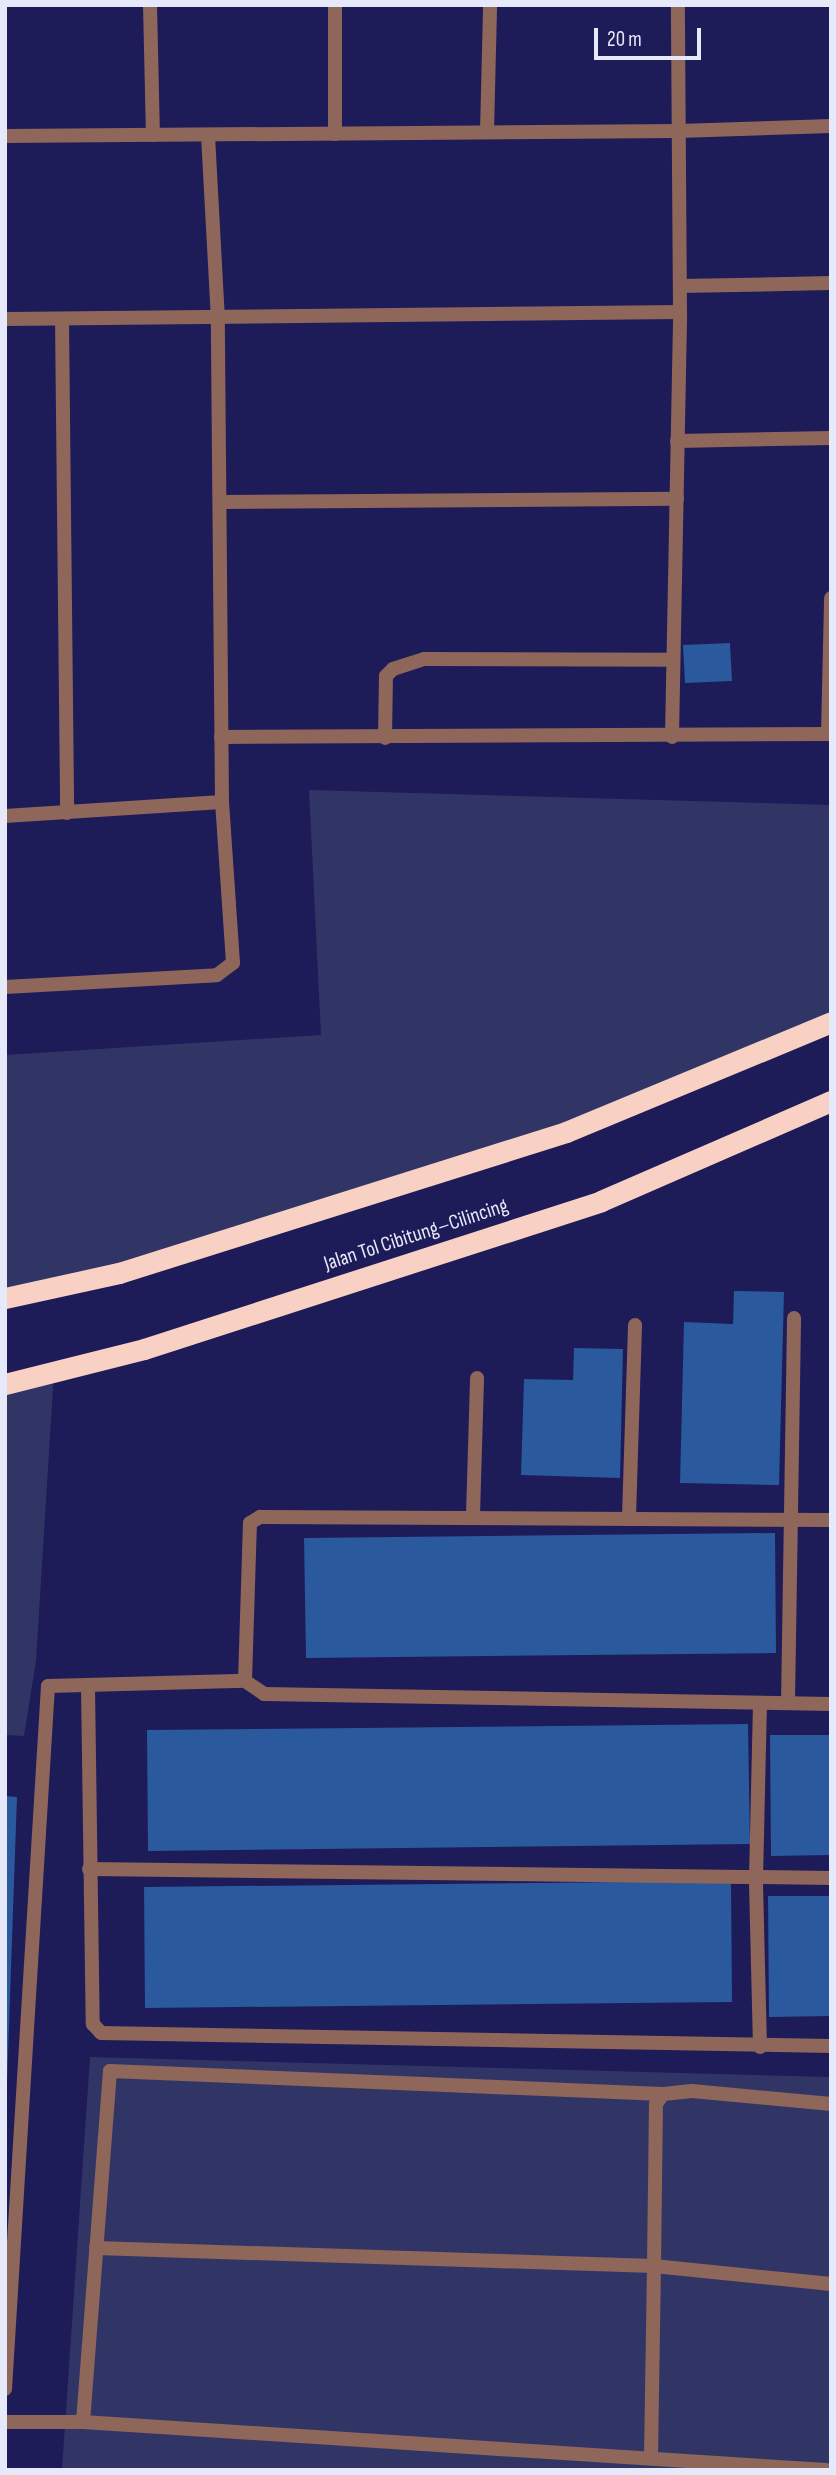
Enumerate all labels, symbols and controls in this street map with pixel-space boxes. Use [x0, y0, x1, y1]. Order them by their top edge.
scale bar [598, 14, 705, 58]
text: 20 m [607, 27, 642, 52]
street label: Jalan Tol Cibitung–Cilincing [321, 1193, 511, 1277]

